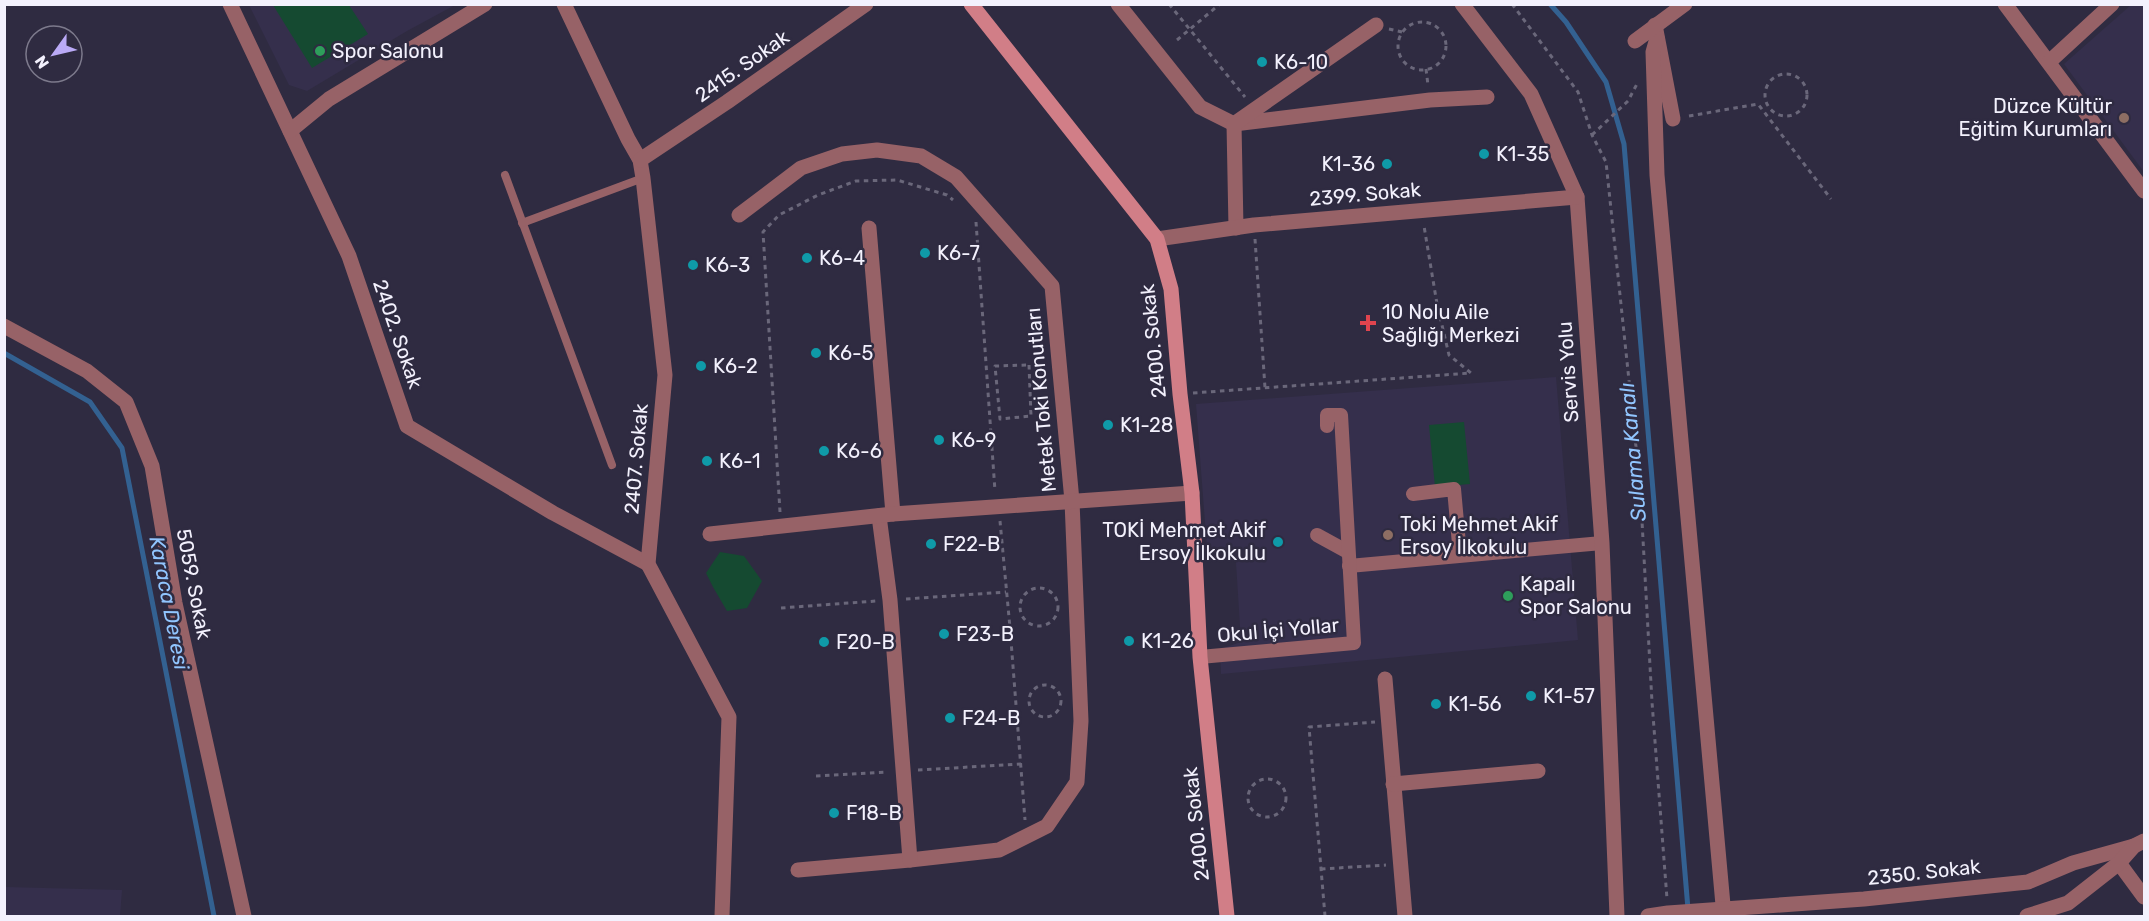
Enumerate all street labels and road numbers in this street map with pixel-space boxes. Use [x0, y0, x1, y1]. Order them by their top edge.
street label: 2415. Sokak [690, 24, 794, 107]
street label: 2399. Sokak [1308, 177, 1422, 211]
street label: 2402. Sokak [368, 276, 428, 392]
street label: 2400. Sokak [1135, 282, 1171, 399]
street label: Metek Toki Konutları [1021, 307, 1061, 493]
street label: Servis Yolu [1552, 321, 1584, 423]
street label: 2407. Sokak [619, 402, 653, 515]
street label: 5059. Sokak [171, 527, 217, 642]
street label: Okul İçi Yollar [1216, 613, 1340, 647]
street label: 2400. Sokak [1178, 765, 1214, 882]
street label: 2350. Sokak [1866, 854, 1982, 890]

